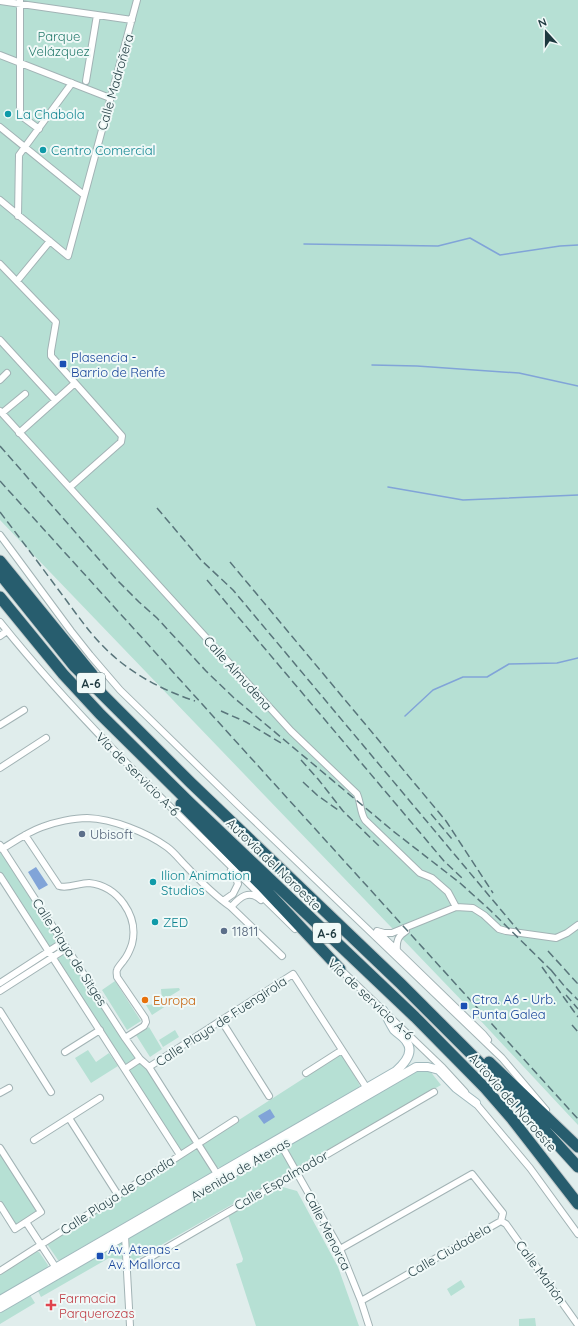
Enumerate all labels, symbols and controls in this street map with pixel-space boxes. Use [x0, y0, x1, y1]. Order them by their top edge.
north arrow [526, 12, 566, 52]
text: N [536, 15, 549, 31]
park label: Parque Velázquez [28, 28, 90, 59]
street label: Calle Madroñera [94, 32, 136, 132]
place label: La Chabola [16, 106, 85, 122]
marker: La Chabola [3, 109, 13, 119]
place label: Centro Comercial [51, 142, 156, 158]
marker: Centro Comercial [38, 145, 48, 155]
place label: Plasencia - Barrio de Renfe [71, 349, 165, 380]
marker: Plasencia - Barrio de Renfe [58, 359, 68, 369]
street label: Calle Almudena [200, 633, 276, 713]
road number: A-6 [77, 673, 105, 693]
street label: Vía de servicio A-6 [93, 729, 183, 819]
street label: Autovía del Noroeste [223, 815, 325, 913]
place label: Ubisoft [90, 826, 133, 842]
marker: Ubisoft [77, 829, 87, 839]
place label: Ilion Animation Studios [161, 867, 250, 898]
marker: Ilion Animation Studios [148, 877, 158, 887]
street label: Calle Playa de Sitges [29, 895, 111, 1009]
place label: ZED [163, 914, 188, 930]
marker: ZED [150, 917, 160, 927]
place label: 11811 [232, 923, 258, 939]
road number: A-6 [313, 923, 341, 943]
marker: 11811 [219, 926, 229, 936]
street label: Vía de servicio A-6 [325, 955, 417, 1043]
street label: Calle Playa de Fuengirola [152, 973, 290, 1069]
place label: Ctra. A6 - Urb. Punta Galea [472, 991, 556, 1022]
place label: Europa [153, 992, 196, 1008]
marker: Europa [140, 995, 150, 1005]
marker: Ctra. A6 - Urb. Punta Galea [459, 1001, 469, 1011]
street label: Autovía del Noroeste [466, 1049, 560, 1155]
street label: Avenida de Atenas [187, 1134, 293, 1204]
street label: Calle Espalmador [231, 1147, 331, 1213]
street label: Calle Playa de Gandía [57, 1152, 177, 1238]
street label: Calle Menorca [301, 1189, 355, 1273]
street label: Calle Ciudadela [404, 1220, 494, 1280]
street label: Calle Mahón [513, 1237, 569, 1307]
place label: Av. Atenas - Av. Mallorca [108, 1241, 181, 1272]
marker: Av. Atenas - Av. Mallorca [95, 1251, 105, 1261]
place label: Farmacia Parquerozas [59, 1290, 135, 1321]
marker: Farmacia Parquerozas [46, 1300, 56, 1310]

